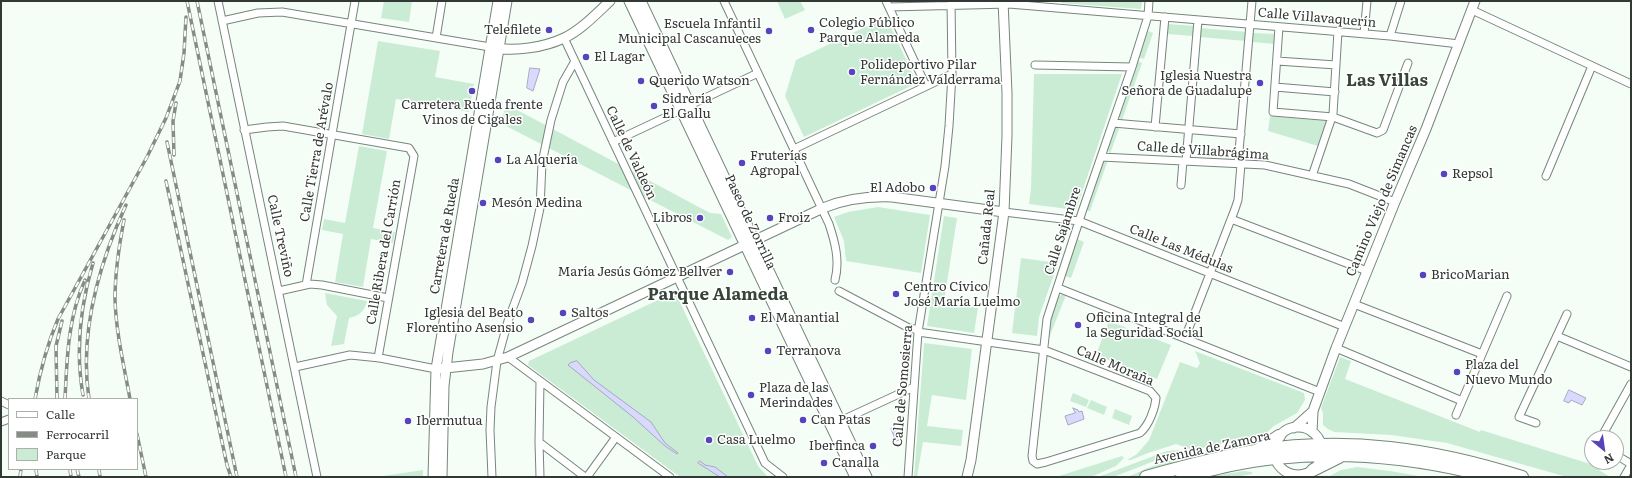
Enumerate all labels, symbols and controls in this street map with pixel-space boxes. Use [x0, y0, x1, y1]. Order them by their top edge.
street label: Calle Villavaquerín [1257, 5, 1377, 31]
place label: Colegio Público Parque Alameda [819, 15, 920, 46]
place label: Escuela Infantil Municipal Cascanueces [617, 16, 761, 47]
place label: Telefilete [484, 22, 541, 38]
marker: Telefilete [544, 25, 554, 35]
marker: Colegio Público Parque Alameda [806, 25, 816, 35]
marker: Escuela Infantil Municipal Cascanueces [764, 26, 774, 36]
place label: El Lagar [594, 49, 645, 65]
marker: El Lagar [581, 52, 591, 62]
place label: Polideportivo Pilar Fernández Valderrama [860, 57, 1001, 88]
marker: Polideportivo Pilar Fernández Valderrama [847, 67, 857, 77]
place label: Iglesia Nuestra Señora de Guadalupe [1122, 68, 1252, 99]
district label: Las Villas [1346, 71, 1428, 91]
place label: Querido Watson [649, 73, 750, 89]
marker: Querido Watson [636, 76, 646, 86]
marker: Iglesia Nuestra Señora de Guadalupe [1255, 78, 1265, 88]
street label: Calle Tierra de Arévalo [297, 81, 337, 223]
marker: Carretera Rueda frente Vinos de Cigales [467, 86, 477, 96]
place label: Sidrería El Gallu [662, 91, 712, 122]
place label: Carretera Rueda frente Vinos de Cigales [401, 97, 543, 128]
marker: Sidrería El Gallu [649, 101, 659, 111]
street label: Calle de Valdeón [602, 104, 660, 202]
street label: Camino Viejo de Simancas [1343, 123, 1421, 279]
street label: Calle de Villabrágima [1136, 139, 1270, 163]
place label: Fruterías Agropal [750, 148, 807, 179]
place label: La Alquería [506, 152, 578, 168]
marker: La Alquería [493, 155, 503, 165]
marker: Fruterías Agropal [737, 158, 747, 168]
place label: Repsol [1452, 166, 1493, 182]
marker: Repsol [1439, 169, 1449, 179]
street label: Paseo de Zorrilla [721, 172, 779, 272]
street label: Carretera de Rueda [427, 177, 463, 295]
street label: Calle Ribera del Carrión [364, 178, 404, 326]
place label: El Adobo [870, 180, 925, 196]
marker: El Adobo [928, 183, 938, 193]
street label: Calle Sajambre [1041, 185, 1085, 277]
street label: Cañada Real [975, 188, 999, 266]
street label: Calle Treviño [264, 193, 296, 279]
place label: Mesón Medina [491, 195, 582, 211]
marker: Mesón Medina [478, 198, 488, 208]
place label: Libros [653, 210, 692, 226]
place label: Froiz [778, 210, 810, 226]
marker: Libros [695, 213, 705, 223]
marker: Froiz [765, 213, 775, 223]
street label: Calle Las Médulas [1127, 221, 1235, 277]
place label: María Jesús Gómez Bellver [558, 264, 722, 280]
marker: María Jesús Gómez Bellver [725, 267, 735, 277]
place label: BricoMarian [1431, 267, 1510, 283]
marker: BricoMarian [1418, 270, 1428, 280]
place label: Centro Cívico José María Luelmo [904, 279, 1020, 310]
district label: Parque Alameda [647, 285, 789, 305]
marker: Centro Cívico José María Luelmo [891, 289, 901, 299]
place label: Iglesia del Beato Florentino Asensio [406, 305, 523, 336]
place label: Saltos [571, 305, 608, 321]
marker: Saltos [558, 308, 568, 318]
place label: El Manantial [760, 310, 839, 326]
place label: Oficina Integral de la Seguridad Social [1086, 310, 1203, 341]
marker: El Manantial [747, 313, 757, 323]
marker: Iglesia del Beato Florentino Asensio [526, 315, 536, 325]
marker: Oficina Integral de la Seguridad Social [1073, 320, 1083, 330]
street label: Calle de Somosierra [890, 324, 916, 448]
place label: Terranova [776, 343, 841, 359]
street label: Calle Moraña [1074, 343, 1156, 389]
marker: Terranova [763, 346, 773, 356]
place label: Plaza del Nuevo Mundo [1465, 357, 1552, 388]
marker: Plaza del Nuevo Mundo [1452, 367, 1462, 377]
place label: Plaza de las Merindades [759, 380, 833, 411]
marker: Plaza de las Merindades [746, 390, 756, 400]
legend [8, 398, 138, 470]
text: Calle [46, 405, 75, 423]
place label: Can Patas [811, 412, 870, 428]
place label: Ibermutua [416, 413, 482, 429]
marker: Can Patas [798, 415, 808, 425]
marker: Ibermutua [403, 416, 413, 426]
text: Ferrocarril [46, 425, 109, 443]
street label: Avenida de Zamora [1152, 428, 1272, 468]
north arrow [1584, 430, 1624, 470]
place label: Casa Luelmo [717, 432, 796, 448]
marker: Casa Luelmo [704, 435, 714, 445]
place label: Iberfinca [809, 438, 865, 454]
marker: Iberfinca [868, 441, 878, 451]
text: Parque [46, 445, 86, 463]
text: N [1601, 450, 1617, 469]
place label: Canalla [832, 455, 879, 471]
marker: Canalla [819, 458, 829, 468]

